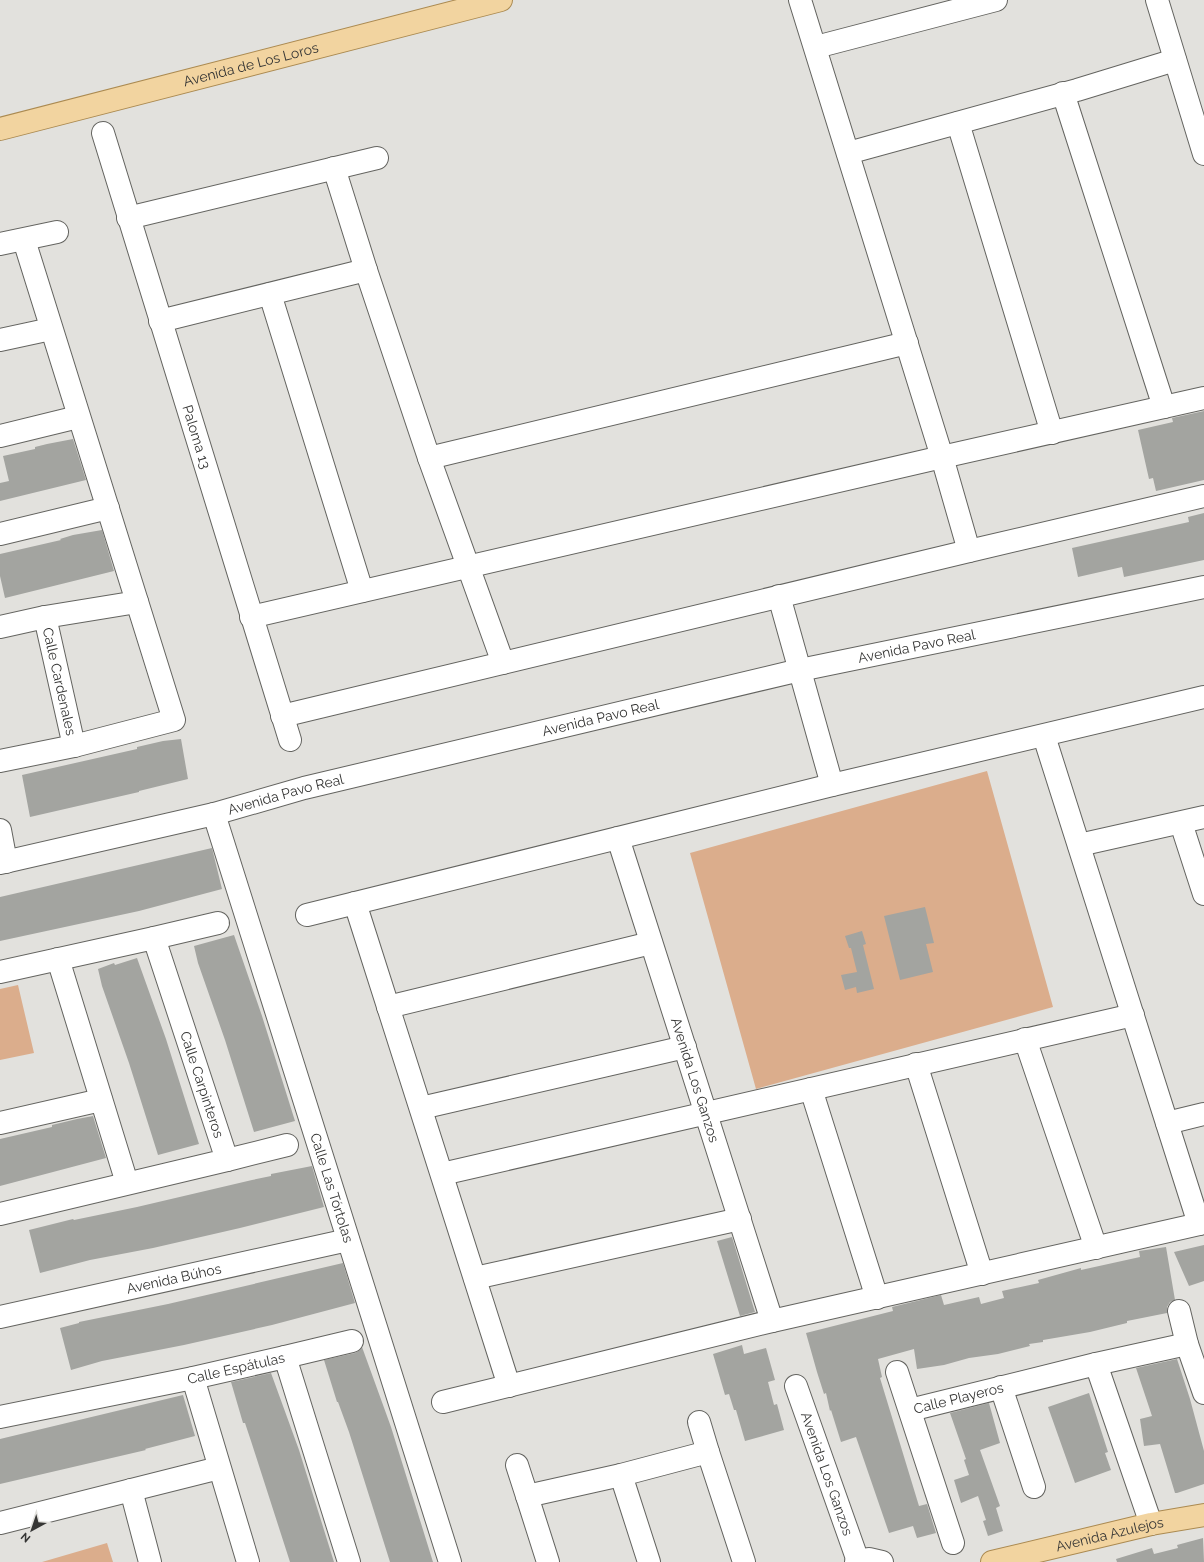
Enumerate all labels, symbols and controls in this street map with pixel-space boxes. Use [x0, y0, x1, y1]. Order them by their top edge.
street label: Avenida de Los Loros [182, 39, 320, 89]
street label: Paloma 13 [179, 403, 214, 471]
street label: Calle Cardenales [40, 626, 79, 737]
street label: Avenida Pavo Real [856, 626, 977, 666]
street label: Avenida Pavo Real [541, 696, 661, 739]
street label: Avenida Pavo Real [226, 771, 345, 818]
street label: Avenida Los Ganzos [668, 1016, 723, 1145]
street label: Calle Carpinteros [177, 1029, 227, 1140]
street label: Calle Las Tórtolas [307, 1131, 357, 1245]
street label: Avenida Búhos [125, 1260, 223, 1297]
street label: Calle Espátulas [186, 1349, 286, 1387]
street label: Calle Playeros [912, 1379, 1005, 1417]
street label: Avenida Los Ganzos [798, 1410, 856, 1538]
north arrow [12, 1510, 52, 1550]
street label: Avenida Azulejos [1054, 1514, 1165, 1554]
text: N [18, 1530, 33, 1545]

